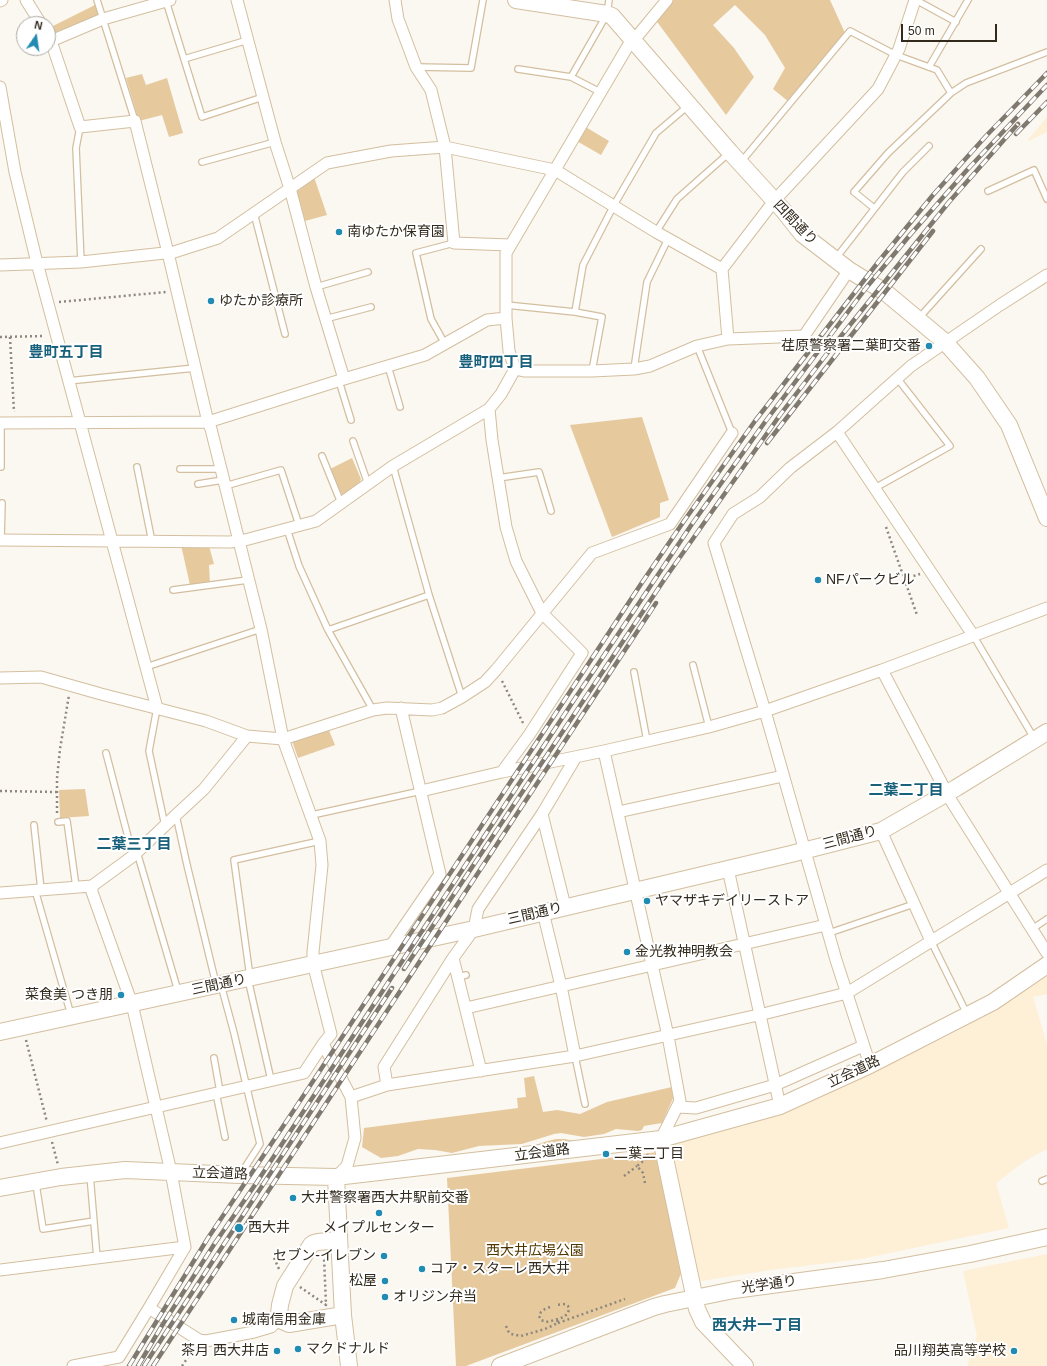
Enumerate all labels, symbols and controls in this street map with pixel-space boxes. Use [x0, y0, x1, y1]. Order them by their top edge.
north arrow [16, 16, 56, 56]
scale bar [903, 16, 999, 42]
text: N [33, 19, 44, 32]
text: 50 m [908, 24, 935, 38]
street label: 四間通り [770, 197, 820, 249]
place label: 南ゆたか保育園 [347, 224, 445, 240]
marker: 南ゆたか保育園 [334, 227, 344, 237]
place label: ゆたか診療所 [219, 293, 303, 309]
marker: ゆたか診療所 [206, 296, 216, 306]
place label: 荏原警察署二葉町交番 [781, 338, 921, 354]
marker: 荏原警察署二葉町交番 [924, 341, 934, 351]
district label: 豊町五丁目 [29, 344, 103, 362]
district label: 豊町四丁目 [459, 354, 533, 372]
place label: NFパークビル [826, 572, 915, 588]
marker: NFパークビル [813, 575, 823, 585]
district label: 二葉二丁目 [869, 782, 943, 800]
street label: 三間通り [821, 823, 879, 853]
district label: 二葉三丁目 [97, 836, 171, 854]
place label: ヤマザキデイリーストア [655, 893, 809, 909]
marker: ヤマザキデイリーストア [642, 896, 652, 906]
street label: 三間通り [506, 900, 564, 928]
place label: 金光教神明教会 [635, 944, 733, 960]
marker: 金光教神明教会 [622, 947, 632, 957]
street label: 三間通り [190, 971, 248, 999]
place label: 菜食美 つき朋 [25, 987, 113, 1003]
marker: 菜食美 つき朋 [116, 990, 126, 1000]
street label: 立会道路 [825, 1053, 883, 1091]
street label: 立会道路 [513, 1141, 571, 1165]
place label: 二葉二丁目 [614, 1146, 684, 1162]
marker: 二葉二丁目 [601, 1149, 611, 1159]
street label: 立会道路 [192, 1165, 248, 1183]
place label: 大井警察署西大井駅前交番 [301, 1190, 469, 1206]
marker: 大井警察署西大井駅前交番 [288, 1193, 298, 1203]
marker: メイプルセンター [374, 1208, 384, 1218]
place label: 西大井 [248, 1220, 290, 1236]
place label: メイプルセンター [323, 1220, 435, 1236]
marker: 西大井 [233, 1222, 245, 1234]
park label: 西大井広場公園 [486, 1243, 584, 1259]
place label: セブン-イレブン [273, 1248, 376, 1264]
marker: セブン-イレブン [379, 1251, 389, 1261]
place label: コア・スターレ西大井 [430, 1261, 570, 1277]
marker: コア・スターレ西大井 [417, 1264, 427, 1274]
place label: 松屋 [349, 1273, 377, 1289]
street label: 光学通り [740, 1273, 798, 1297]
marker: 松屋 [380, 1276, 390, 1286]
place label: オリジン弁当 [393, 1289, 477, 1305]
marker: オリジン弁当 [380, 1292, 390, 1302]
place label: 城南信用金庫 [242, 1312, 326, 1328]
marker: 城南信用金庫 [229, 1315, 239, 1325]
district label: 西大井一丁目 [712, 1317, 802, 1335]
place label: マクドナルド [306, 1341, 390, 1357]
place label: 茶月 西大井店 [181, 1343, 269, 1359]
place label: 品川翔英高等学校 [894, 1343, 1006, 1359]
marker: マクドナルド [293, 1344, 303, 1354]
marker: 茶月 西大井店 [272, 1346, 282, 1356]
marker: 品川翔英高等学校 [1009, 1346, 1019, 1356]

